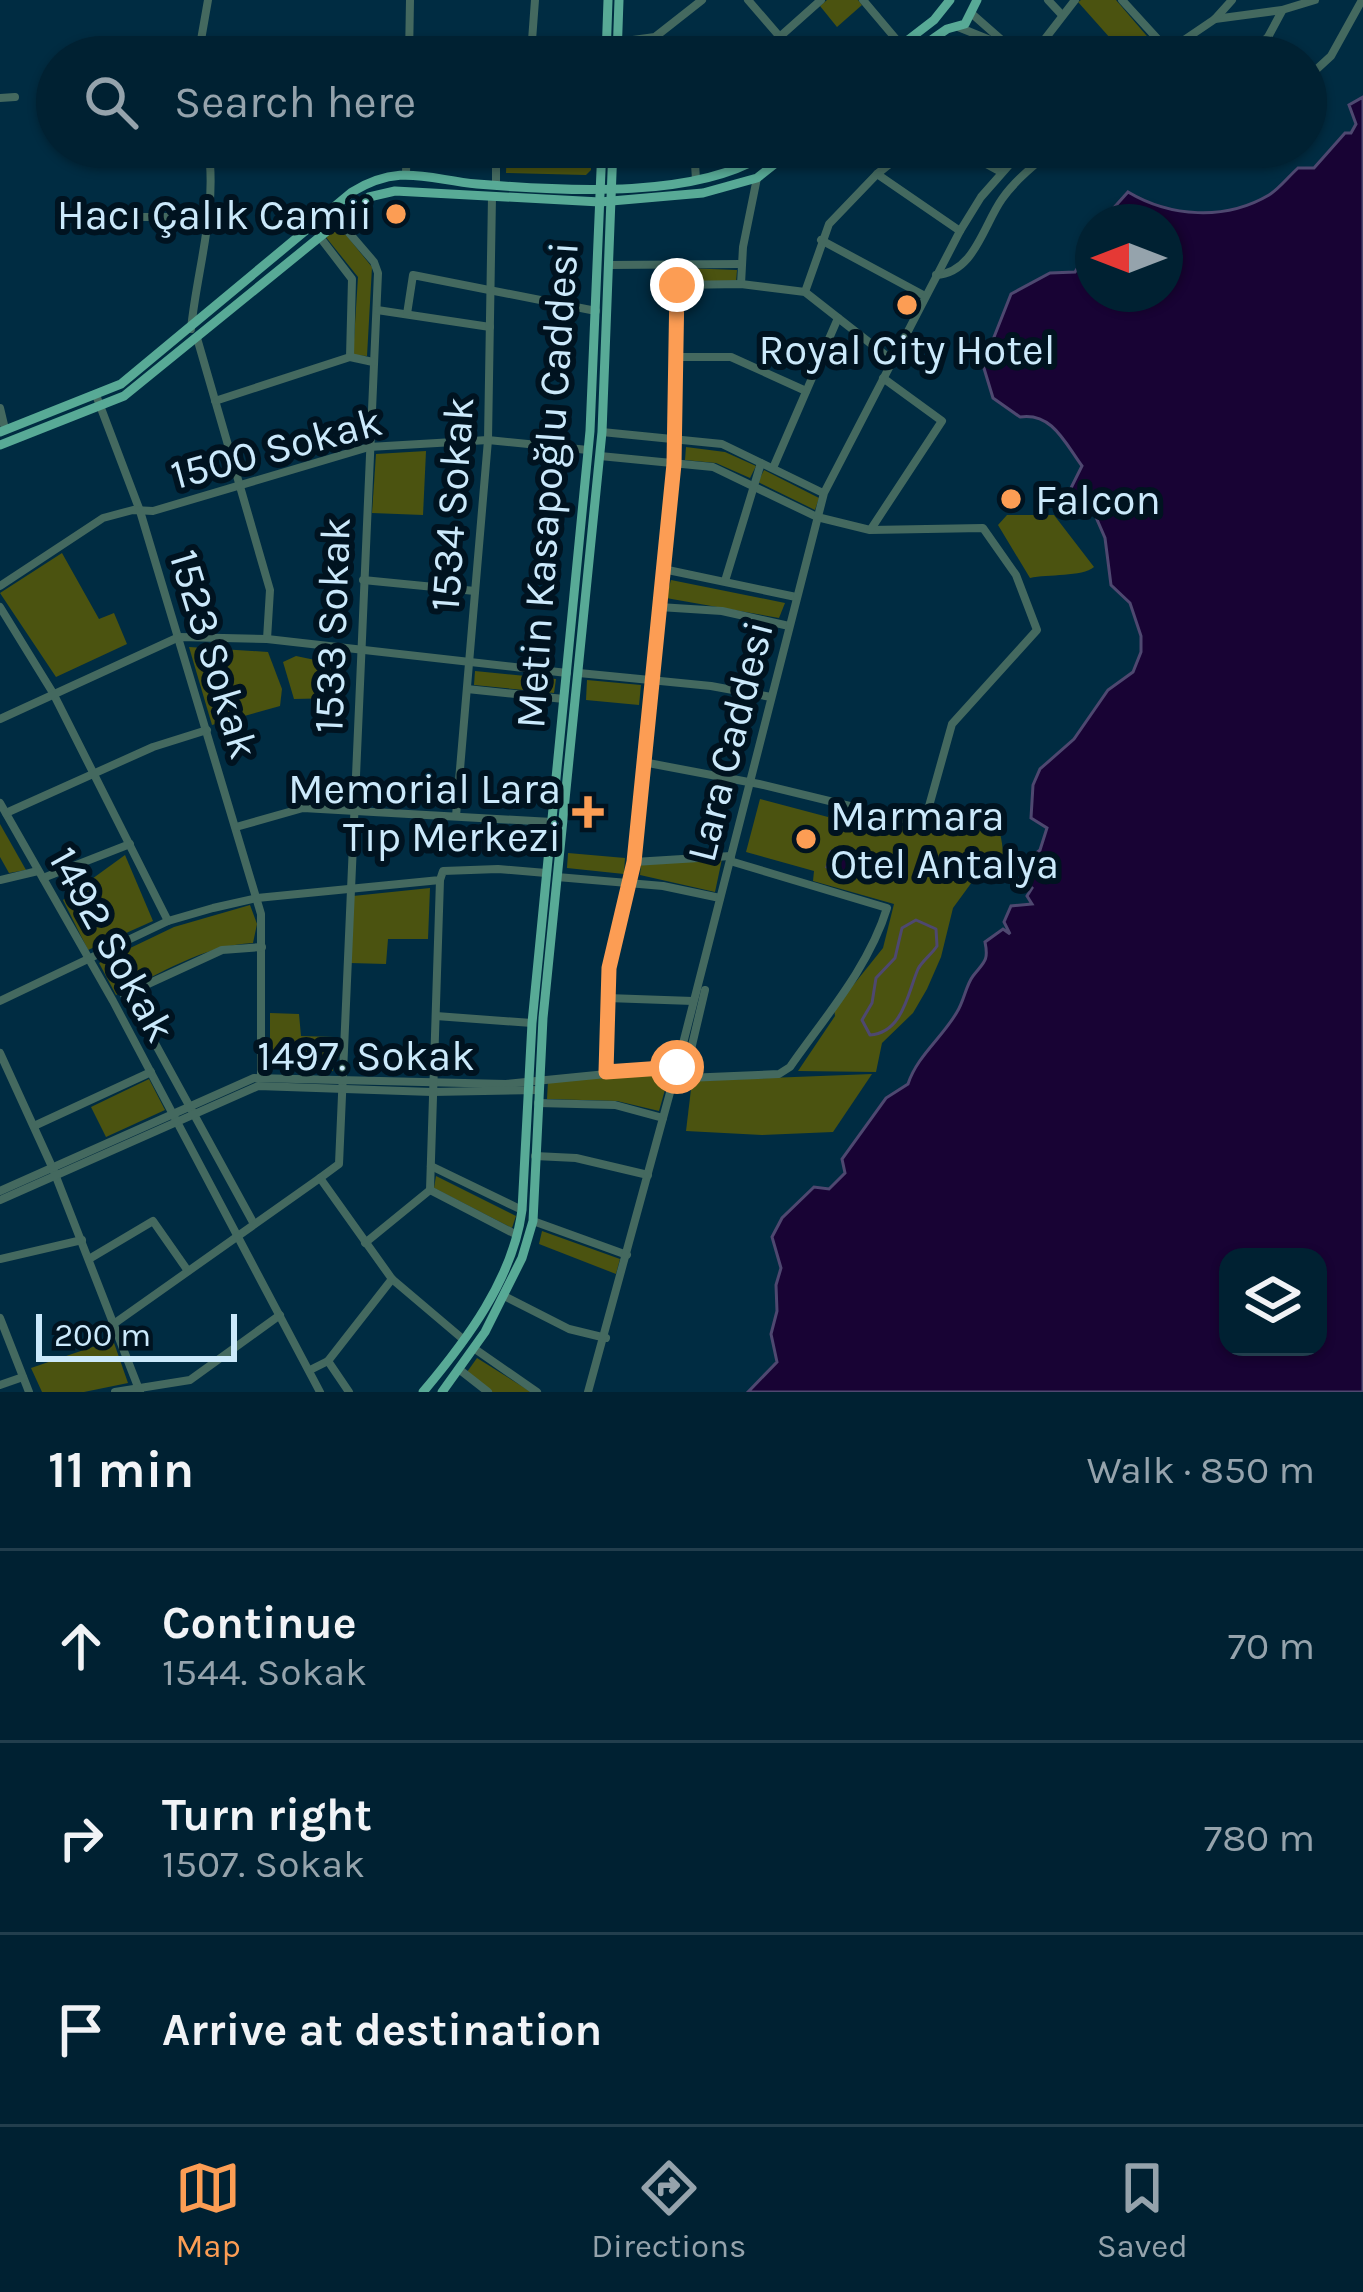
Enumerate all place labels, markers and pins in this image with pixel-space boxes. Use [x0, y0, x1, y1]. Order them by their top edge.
place label: Hacı Çalık Camii [57, 190, 372, 240]
marker: Hacı Çalık Camii [383, 201, 409, 227]
marker: Royal City Hotel [894, 292, 920, 318]
place label: Royal City Hotel [759, 325, 1055, 375]
place label: Falcon [1035, 475, 1161, 525]
marker: Falcon [998, 486, 1024, 512]
place label: Memorial Lara Tıp Merkezi [288, 764, 561, 862]
place label: Marmara Otel Antalya [830, 791, 1059, 889]
marker: Memorial Lara Tıp Merkezi [572, 796, 604, 828]
marker: Marmara Otel Antalya [793, 826, 819, 852]

